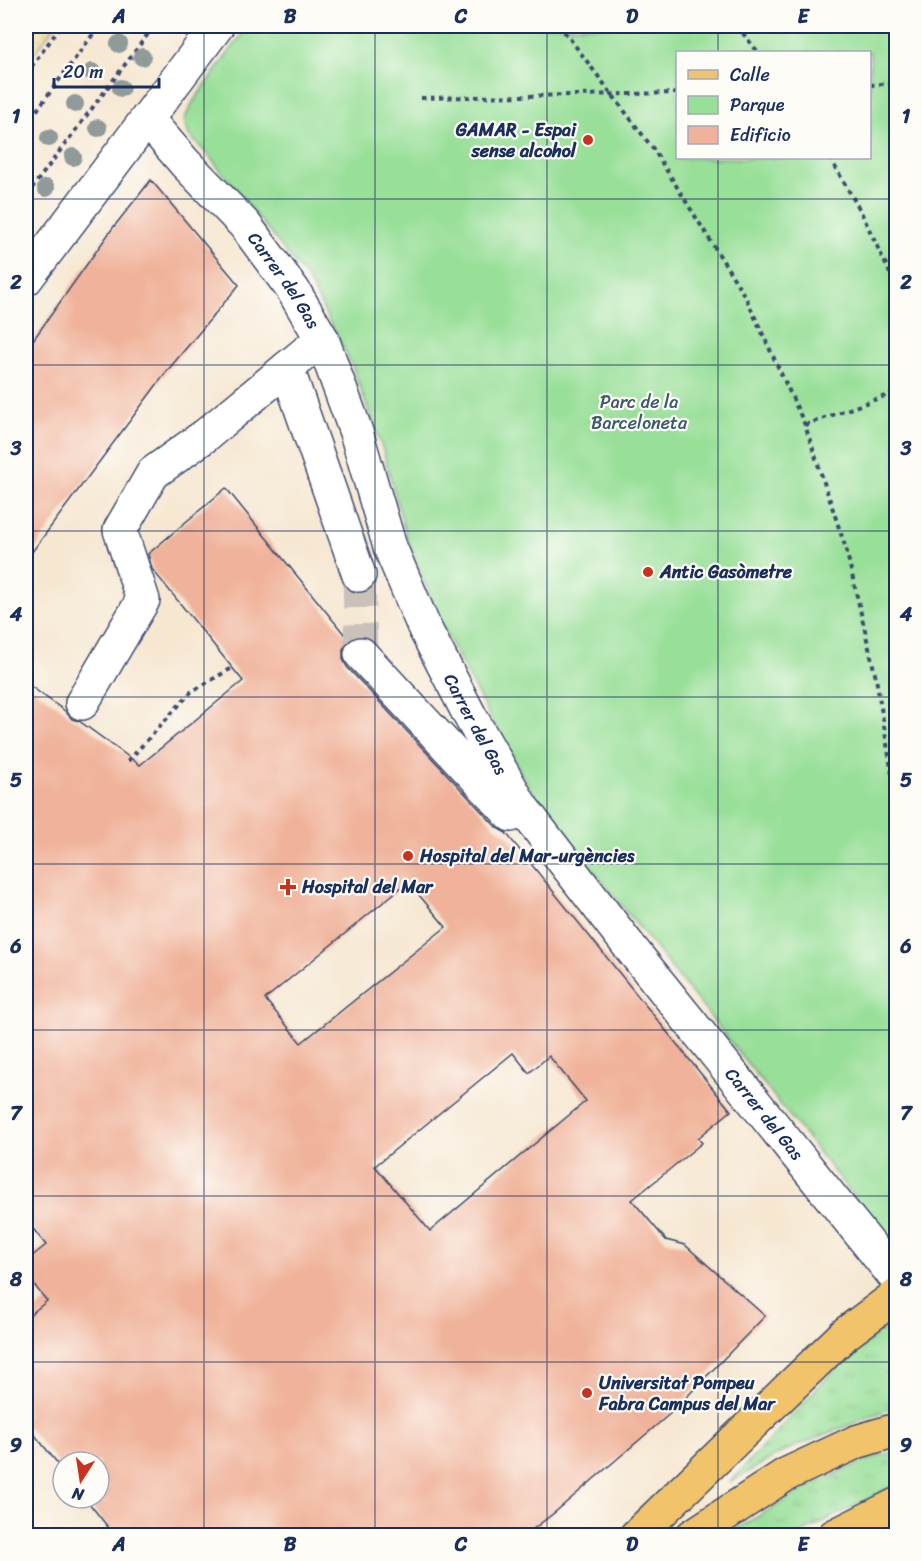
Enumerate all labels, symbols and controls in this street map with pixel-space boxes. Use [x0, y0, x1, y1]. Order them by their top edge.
text: A [111, 0, 126, 34]
text: B [284, 0, 297, 34]
text: C [454, 0, 468, 34]
text: D [626, 0, 639, 34]
text: E [797, 0, 810, 34]
scale bar [54, 51, 159, 89]
legend [676, 51, 871, 159]
text: 20 m [63, 56, 103, 88]
text: Calle [730, 59, 770, 91]
text: Parque [730, 89, 785, 121]
text: 1 [12, 99, 21, 134]
text: 1 [902, 99, 911, 134]
place label: GAMAR - Espai sense alcohol [455, 114, 577, 167]
text: Edificio [730, 119, 791, 151]
marker: GAMAR - Espai sense alcohol [581, 133, 595, 147]
street label: Carrer del Gas [239, 225, 329, 336]
text: 2 [9, 265, 22, 300]
text: 2 [899, 265, 912, 300]
park label: Parc de la Barceloneta [591, 386, 688, 439]
text: 3 [10, 431, 22, 466]
text: 3 [900, 431, 912, 466]
place label: Antic Gasòmetre [659, 556, 793, 588]
marker: Antic Gasòmetre [641, 565, 655, 579]
text: 4 [9, 597, 23, 632]
text: 4 [899, 597, 913, 632]
street label: Carrer del Gas [435, 668, 517, 782]
text: 5 [10, 763, 22, 798]
text: 5 [900, 763, 912, 798]
place label: Hospital del Mar-urgències [419, 840, 635, 872]
marker: Hospital del Mar-urgències [401, 849, 415, 863]
place label: Hospital del Mar [301, 871, 434, 903]
marker: Hospital del Mar [279, 878, 297, 896]
text: 6 [9, 929, 22, 964]
text: 6 [899, 929, 912, 964]
street label: Carrer del Gas [716, 1060, 812, 1168]
text: 7 [10, 1096, 23, 1131]
text: 7 [900, 1096, 913, 1131]
text: 8 [9, 1262, 23, 1297]
text: 8 [899, 1262, 913, 1297]
place label: Universitat Pompeu Fabra Campus del Mar [598, 1367, 776, 1420]
marker: Universitat Pompeu Fabra Campus del Mar [580, 1386, 594, 1400]
text: 9 [10, 1428, 22, 1463]
text: 9 [900, 1428, 912, 1463]
north arrow [51, 1450, 111, 1510]
text: N [69, 1479, 87, 1510]
text: A [111, 1527, 126, 1561]
text: B [284, 1527, 297, 1561]
text: C [454, 1527, 468, 1561]
text: D [626, 1527, 639, 1561]
text: E [797, 1527, 810, 1561]

